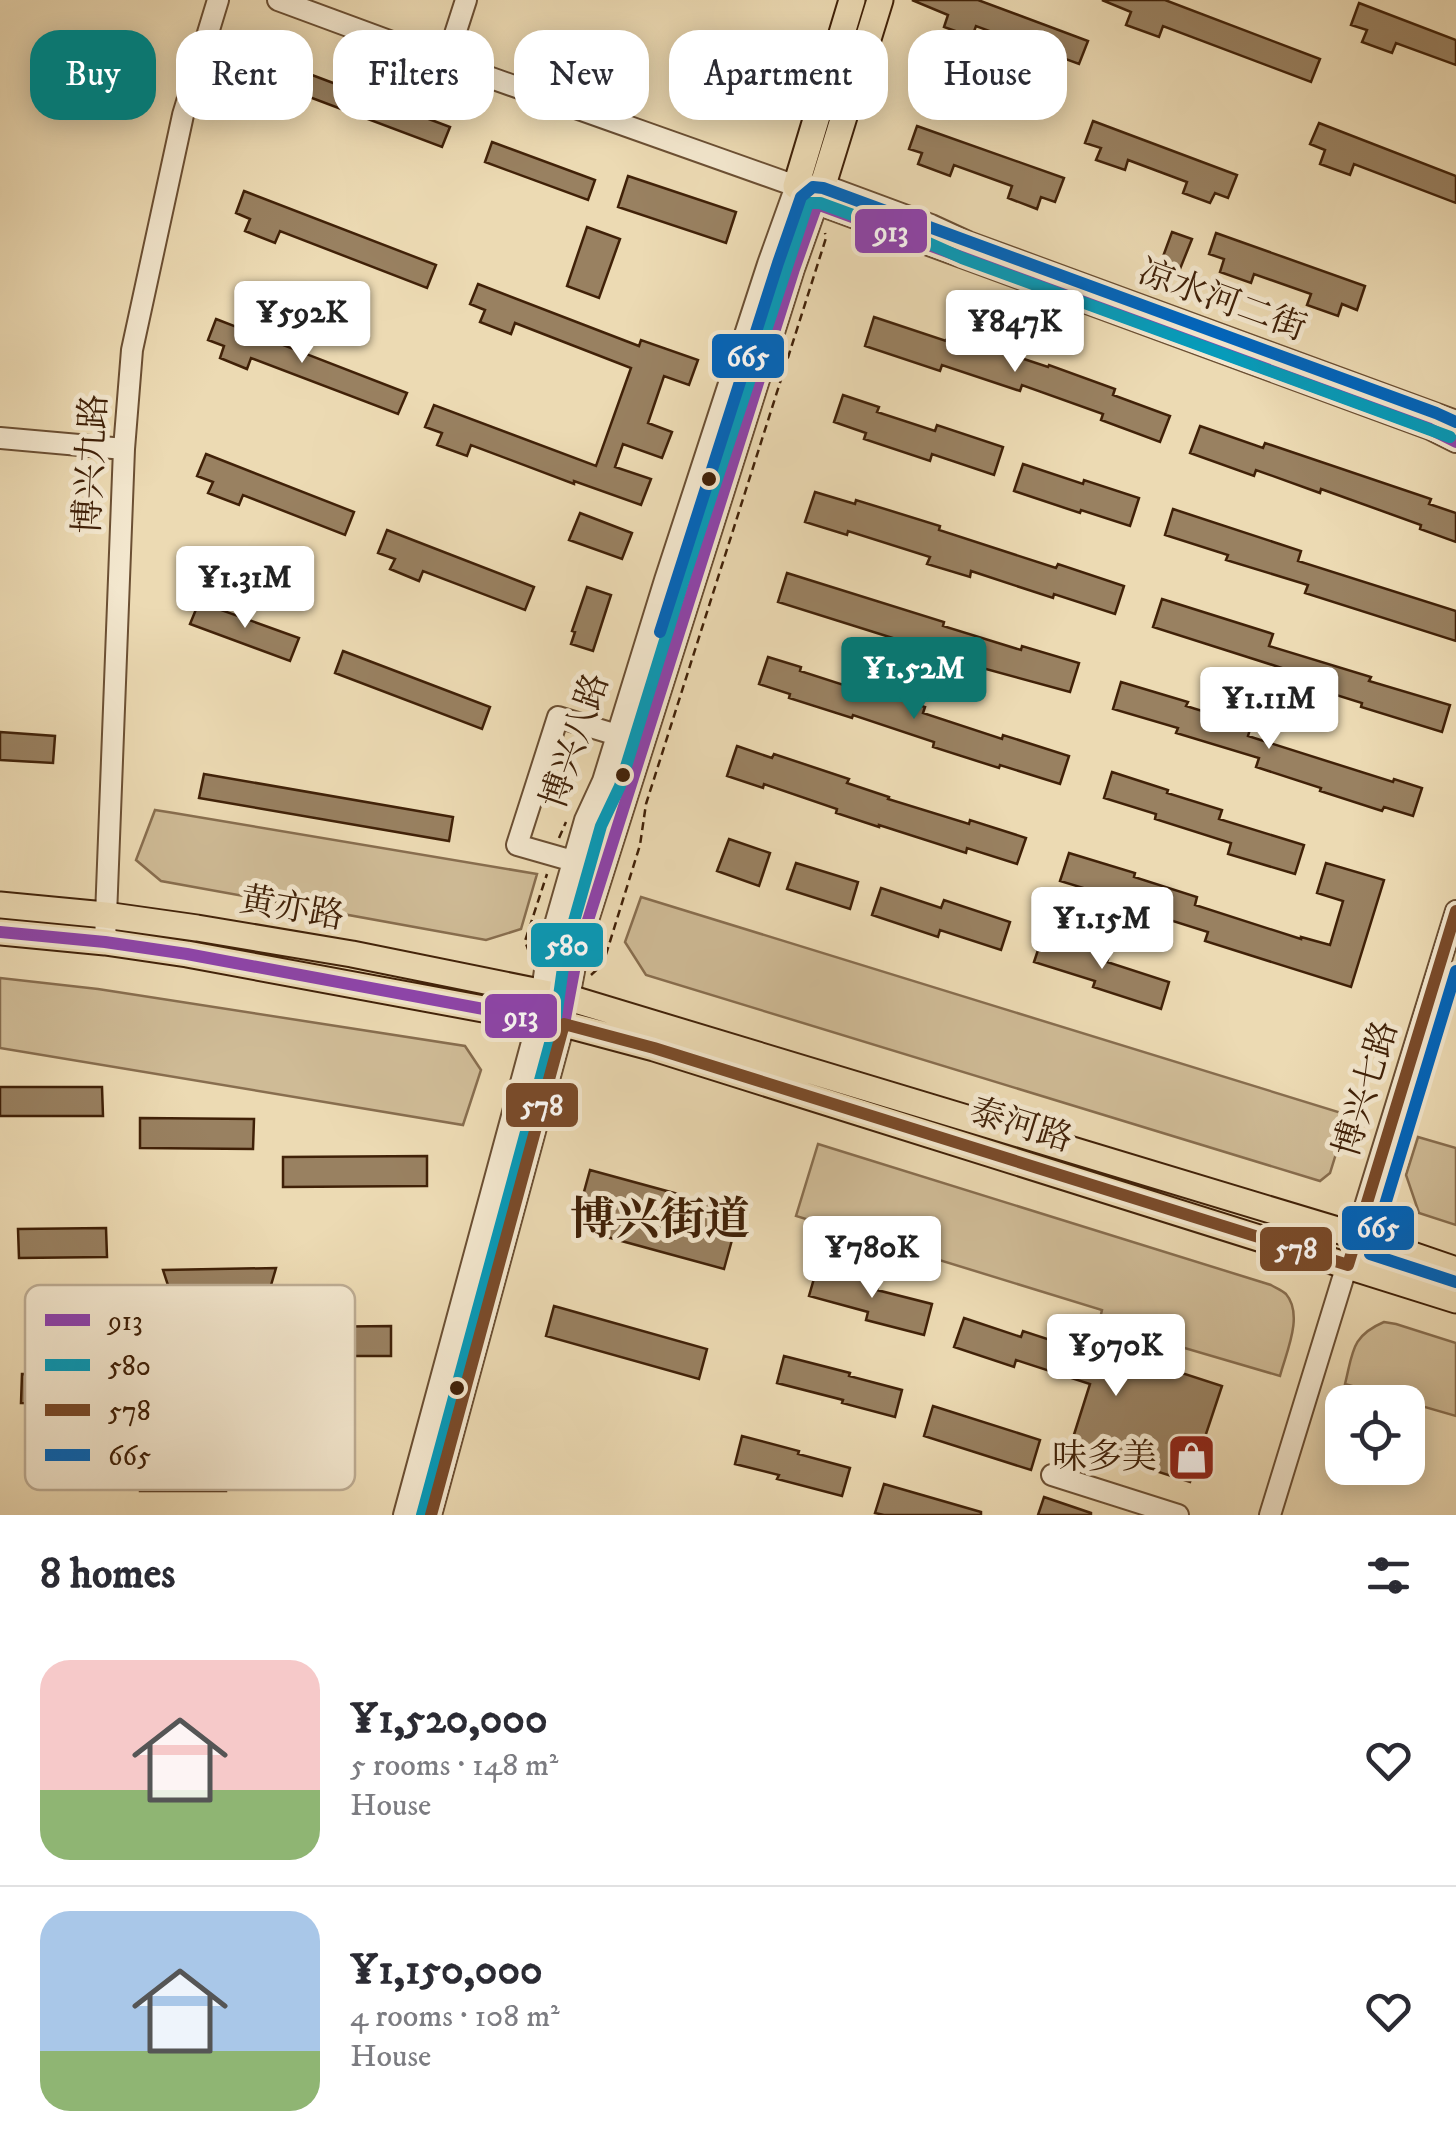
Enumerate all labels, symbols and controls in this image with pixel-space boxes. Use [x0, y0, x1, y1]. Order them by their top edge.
chip: Buy [30, 30, 156, 120]
chip: Rent [176, 30, 313, 120]
chip: Filters [333, 30, 494, 120]
chip: New [514, 30, 649, 120]
chip: Apartment [669, 30, 888, 120]
chip: House [908, 30, 1067, 120]
line badge: 913 [853, 207, 929, 255]
text: 913 [872, 215, 908, 250]
street label: 凉水河二街 [1132, 250, 1312, 352]
pin: ¥592K [232, 281, 372, 366]
pin: ¥847K [945, 290, 1085, 375]
text: ¥592K [256, 293, 348, 333]
text: ¥847K [968, 302, 1062, 342]
line badge: 665 [710, 332, 786, 380]
text: 665 [726, 340, 770, 375]
street label: 博兴九路 [66, 393, 118, 535]
unlabelled marker [699, 469, 719, 489]
pin: ¥1.31M [164, 546, 326, 631]
text: ¥1.31M [198, 558, 292, 598]
pin: ¥1.52M [833, 637, 995, 722]
text: ¥1.52M [863, 649, 965, 689]
pin: ¥1.11M [1188, 667, 1350, 752]
street label: 博兴八路 [532, 668, 620, 814]
text: ¥1.11M [1222, 679, 1316, 719]
unlabelled marker [613, 765, 633, 785]
street label: 黄亦路 [236, 878, 348, 940]
pin: ¥1.15M [1021, 887, 1183, 972]
text: ¥1.15M [1053, 899, 1151, 939]
line badge: 580 [529, 921, 605, 969]
text: 580 [545, 929, 588, 964]
line badge: 913 [483, 992, 559, 1040]
text: 913 [502, 1000, 538, 1035]
street label: 博兴七路 [1325, 1016, 1409, 1162]
line badge: 578 [504, 1081, 580, 1129]
text: 578 [520, 1089, 563, 1124]
street label: 泰河路 [964, 1090, 1078, 1162]
district label: 博兴街道 [570, 1193, 750, 1249]
line badge: 665 [1340, 1204, 1416, 1252]
text: 665 [1356, 1211, 1400, 1246]
pin: ¥780K [802, 1216, 942, 1301]
line badge: 578 [1258, 1225, 1334, 1273]
text: ¥780K [825, 1228, 919, 1268]
text: 578 [1274, 1232, 1317, 1267]
legend [25, 1285, 355, 1490]
text: 913 [106, 1304, 143, 1339]
pin: ¥970K [1046, 1314, 1186, 1399]
text: ¥970K [1069, 1326, 1163, 1366]
text: 580 [108, 1349, 151, 1384]
unlabelled marker [447, 1378, 467, 1398]
map controls [1325, 1385, 1425, 1485]
button: locate [1325, 1385, 1425, 1485]
text: 578 [108, 1394, 151, 1429]
shop icon: 味多美 [1166, 1432, 1218, 1484]
place label: 味多美 [1052, 1436, 1157, 1480]
text: 665 [108, 1439, 151, 1474]
icon: filters [1361, 1548, 1416, 1603]
text: 8 homes [40, 1549, 175, 1601]
text: ¥1,520,000 [350, 1694, 548, 1746]
icon: home [120, 1700, 240, 1820]
icon: heart [1361, 1733, 1416, 1788]
text: 5 rooms · 148 m² [350, 1746, 558, 1786]
text: House [350, 1786, 431, 1826]
text: ¥1,150,000 [350, 1945, 543, 1997]
icon: home [120, 1951, 240, 2071]
icon: heart [1361, 1984, 1416, 2039]
text: 4 rooms · 108 m² [350, 1997, 560, 2037]
text: House [350, 2037, 431, 2077]

